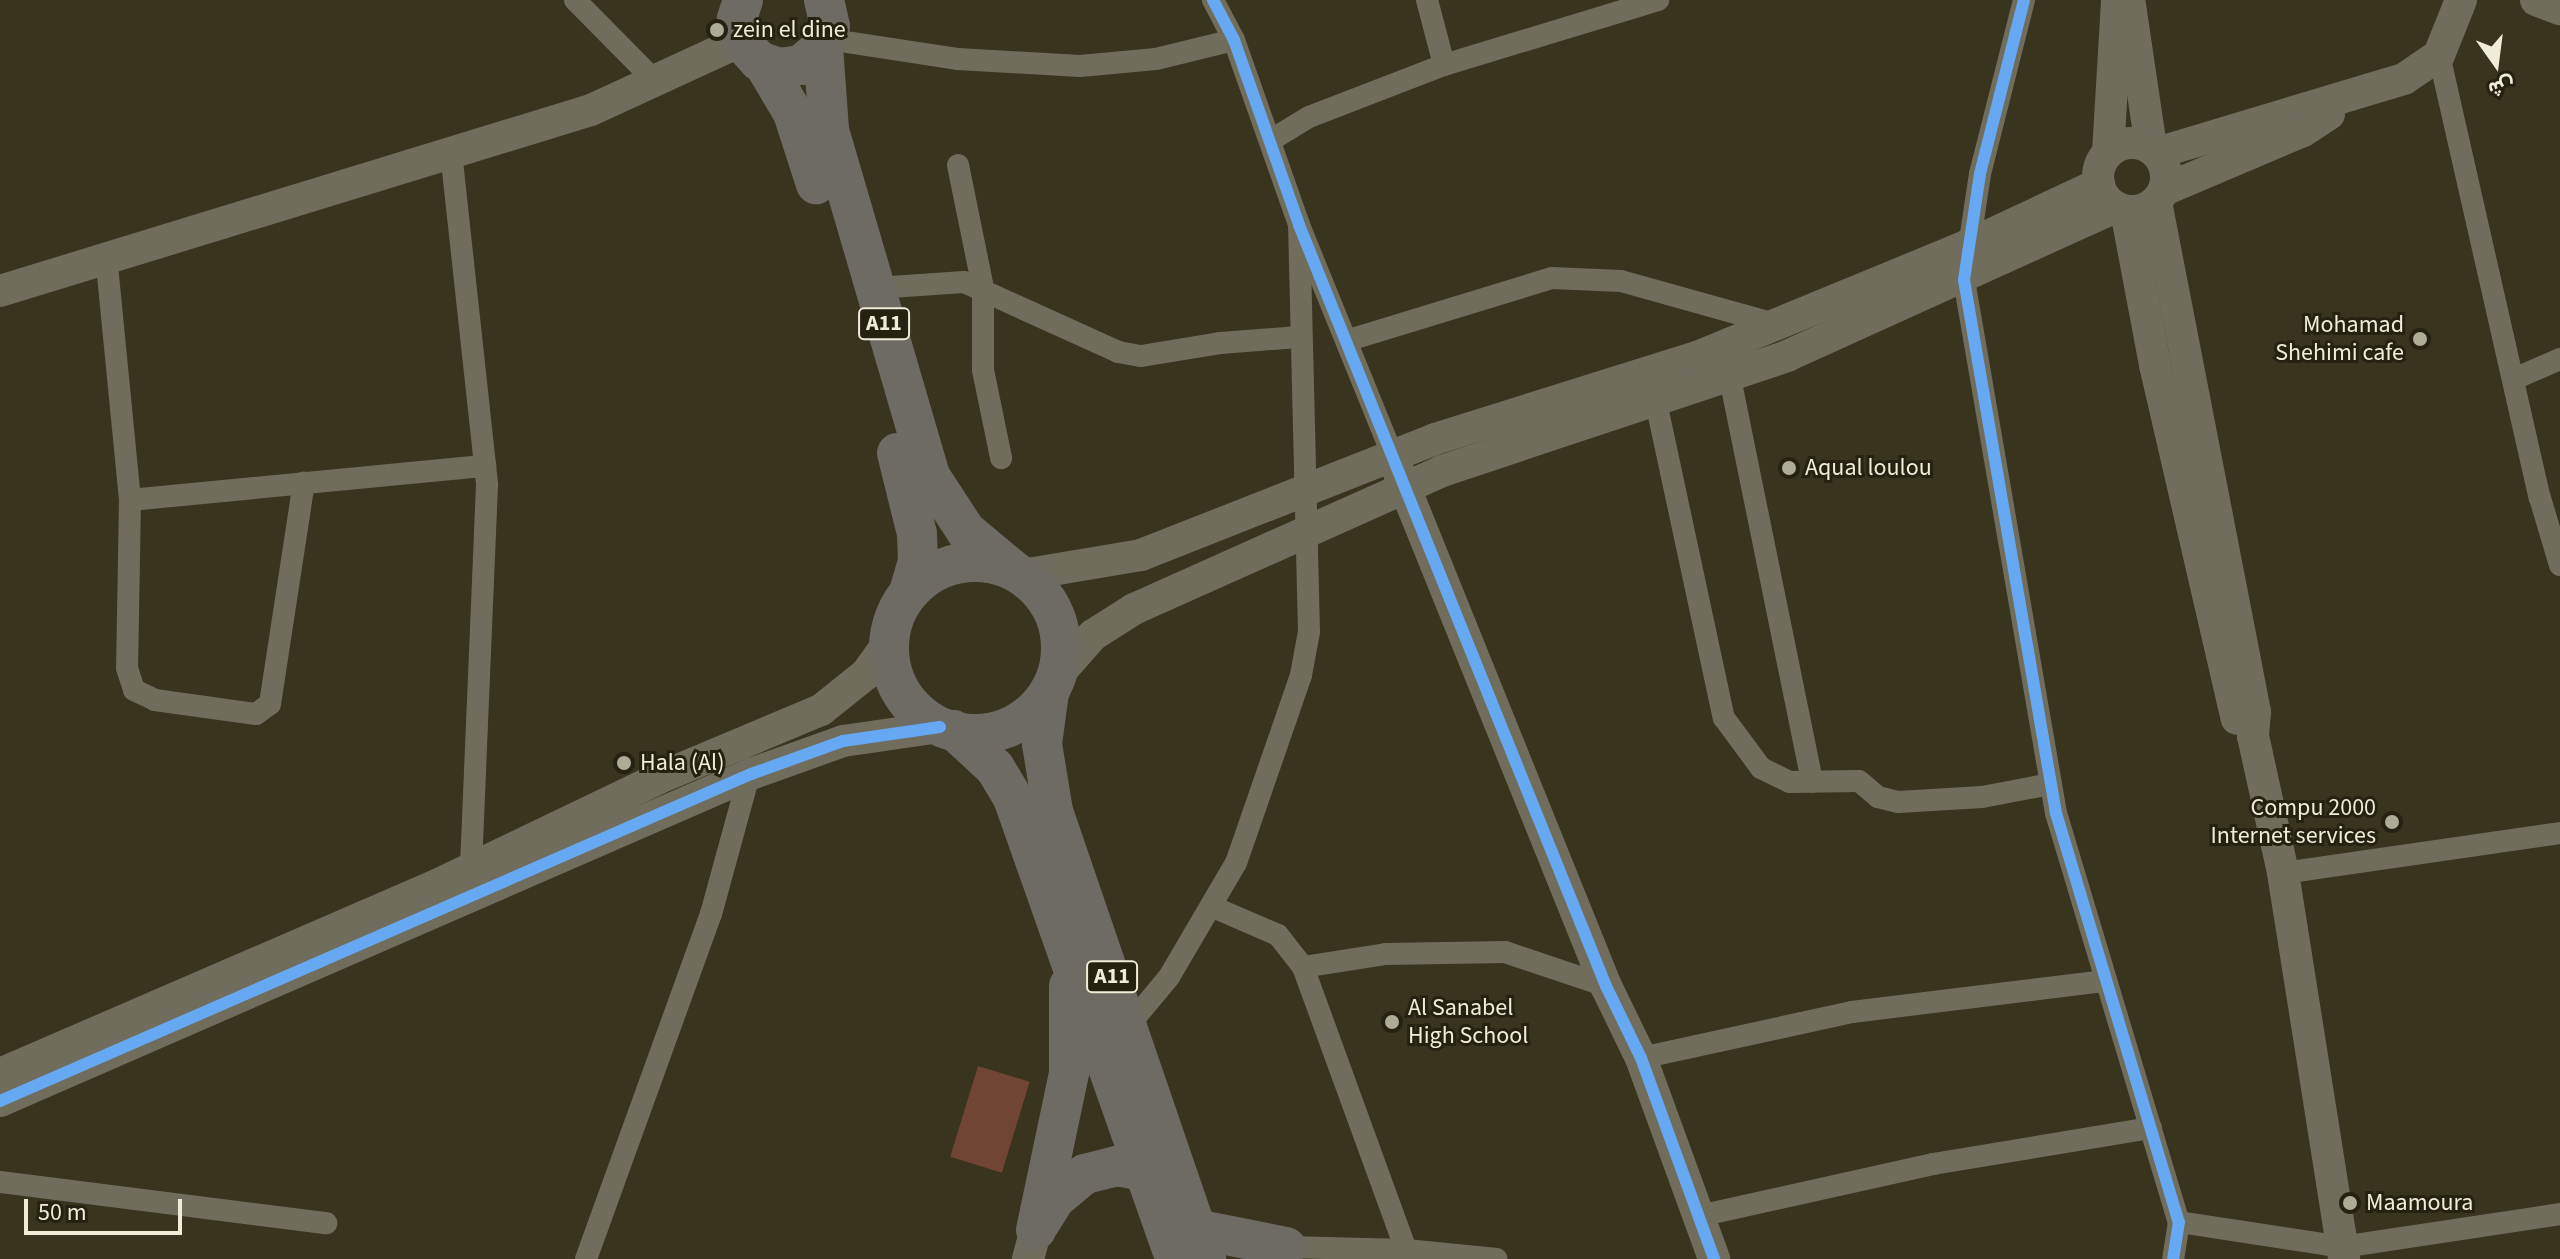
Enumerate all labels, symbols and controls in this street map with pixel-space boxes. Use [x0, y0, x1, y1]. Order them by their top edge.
place label: zein el dine [733, 16, 846, 44]
marker: zein el dine [708, 21, 726, 39]
north arrow [2456, 24, 2536, 104]
text: ش [2485, 69, 2519, 106]
road number: A11 [858, 306, 910, 342]
place label: Mohamad Shehimi cafe [2275, 311, 2404, 367]
marker: Mohamad Shehimi cafe [2411, 330, 2429, 348]
place label: Aqual loulou [1805, 454, 1932, 482]
marker: Aqual loulou [1780, 459, 1798, 477]
place label: Hala (Al) [640, 749, 724, 777]
marker: Hala (Al) [615, 754, 633, 772]
place label: Compu 2000 Internet services [2210, 794, 2376, 850]
marker: Compu 2000 Internet services [2383, 813, 2401, 831]
road number: A11 [1086, 959, 1138, 995]
place label: Al Sanabel High School [1408, 994, 1528, 1050]
marker: Al Sanabel High School [1383, 1013, 1401, 1031]
scale bar [28, 1183, 186, 1233]
place label: Maamoura [2366, 1189, 2473, 1217]
marker: Maamoura [2341, 1194, 2359, 1212]
text: 50 m [38, 1195, 87, 1230]

